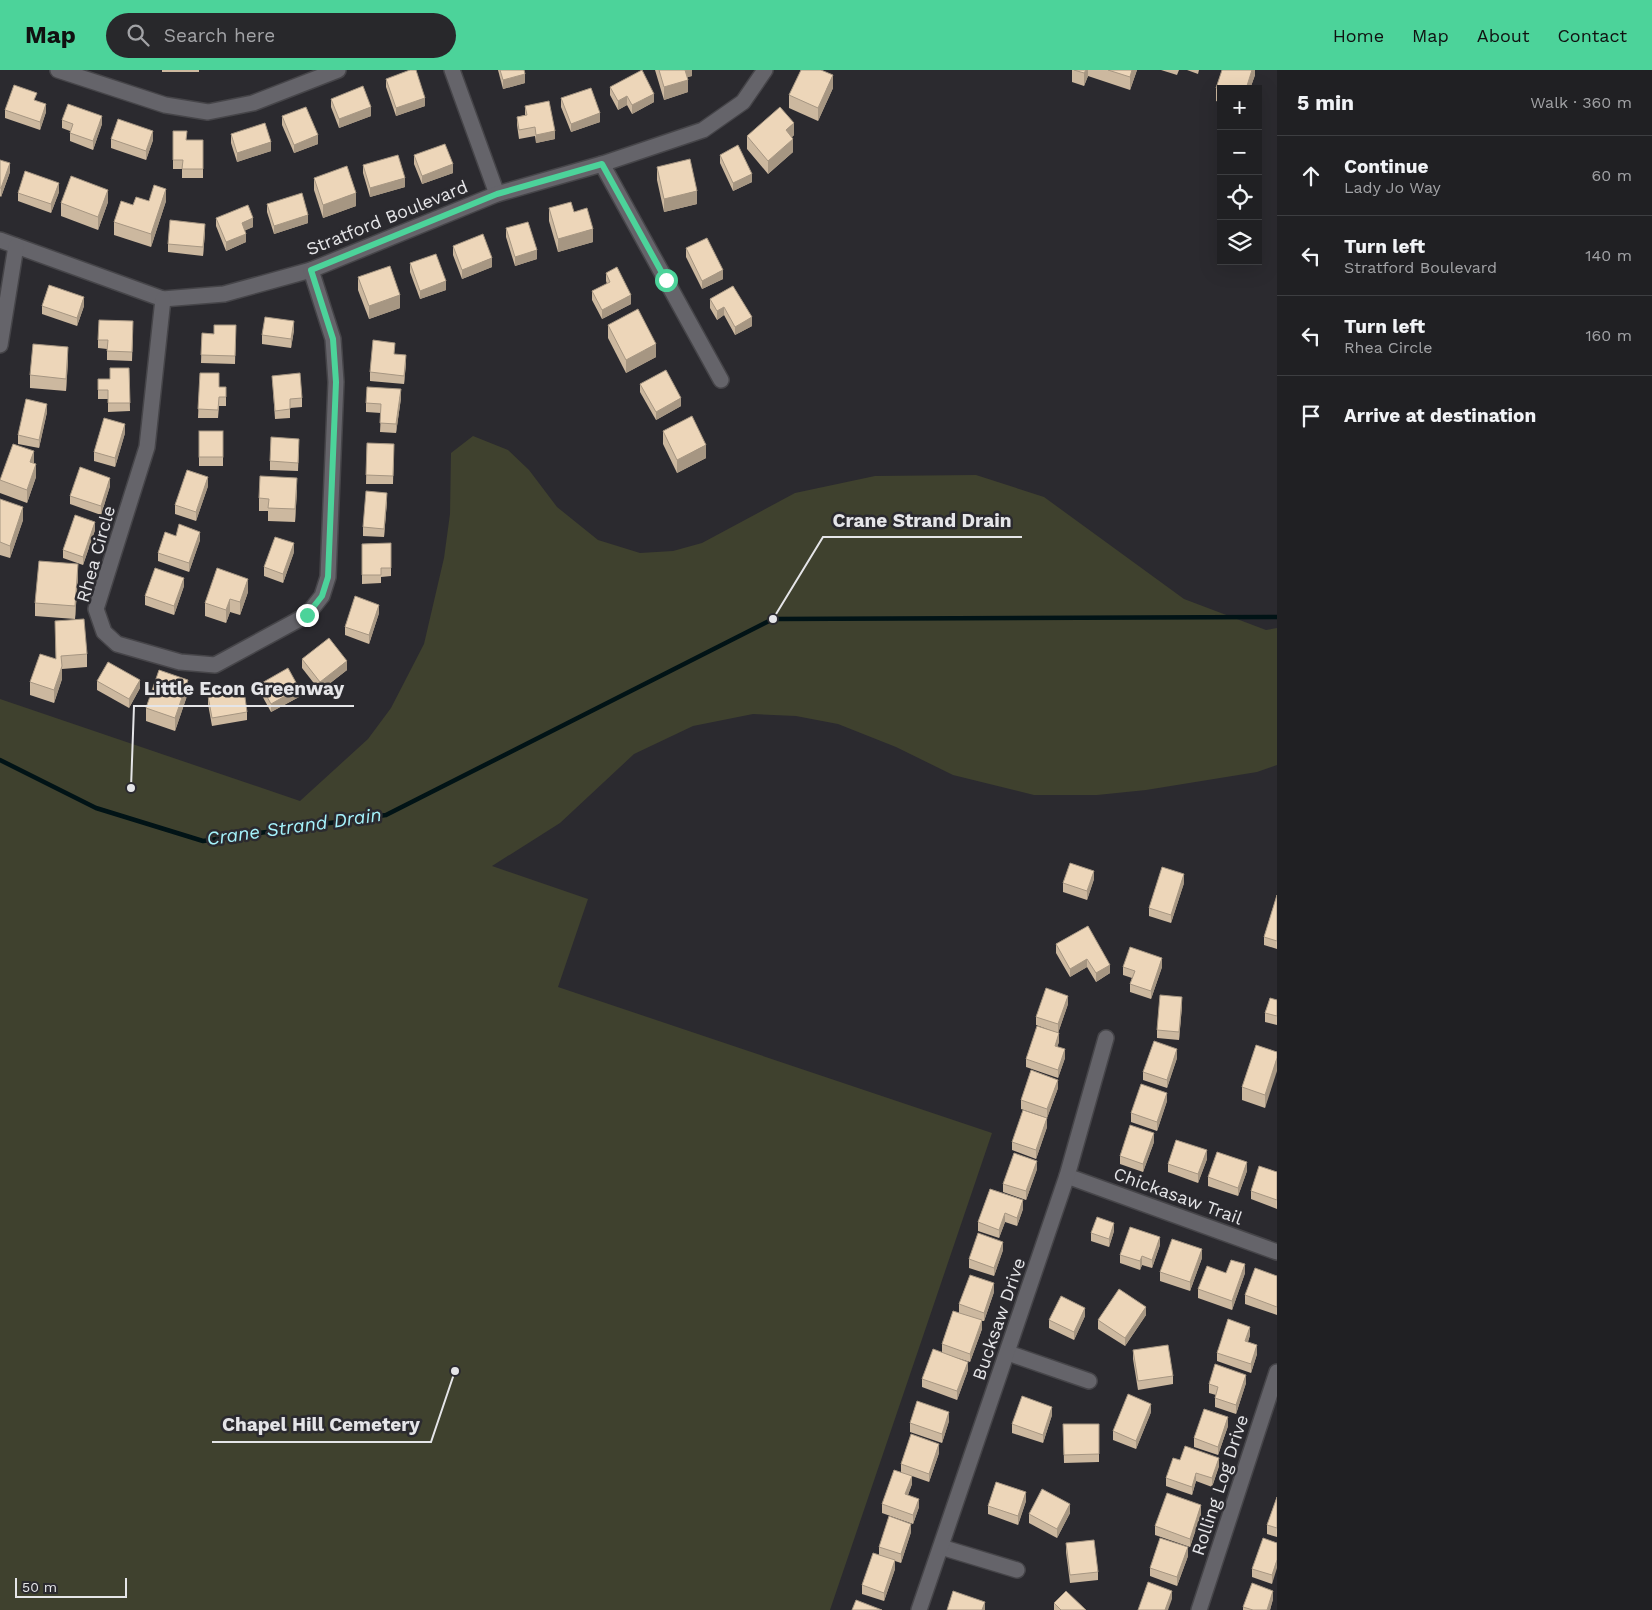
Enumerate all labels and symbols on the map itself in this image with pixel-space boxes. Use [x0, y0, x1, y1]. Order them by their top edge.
street label: Stratford Boulevard [303, 176, 471, 260]
route start [655, 269, 678, 292]
street label: Rhea Circle [72, 503, 119, 605]
callout: Crane Strand Drain [823, 503, 1022, 537]
text: Crane Strand Drain [833, 509, 1011, 532]
route end [296, 604, 319, 627]
callout: Little Econ Greenway [134, 672, 354, 706]
text: Little Econ Greenway [144, 677, 344, 700]
water label: Crane Strand Drain [205, 803, 383, 850]
street label: Chickasaw Trail [1111, 1162, 1246, 1229]
street label: Bucksaw Drive [968, 1255, 1029, 1383]
callout: Chapel Hill Cemetery [212, 1408, 431, 1442]
street label: Rolling Log Drive [1187, 1412, 1252, 1558]
text: Chapel Hill Cemetery [222, 1413, 420, 1436]
scale bar [15, 1575, 128, 1598]

